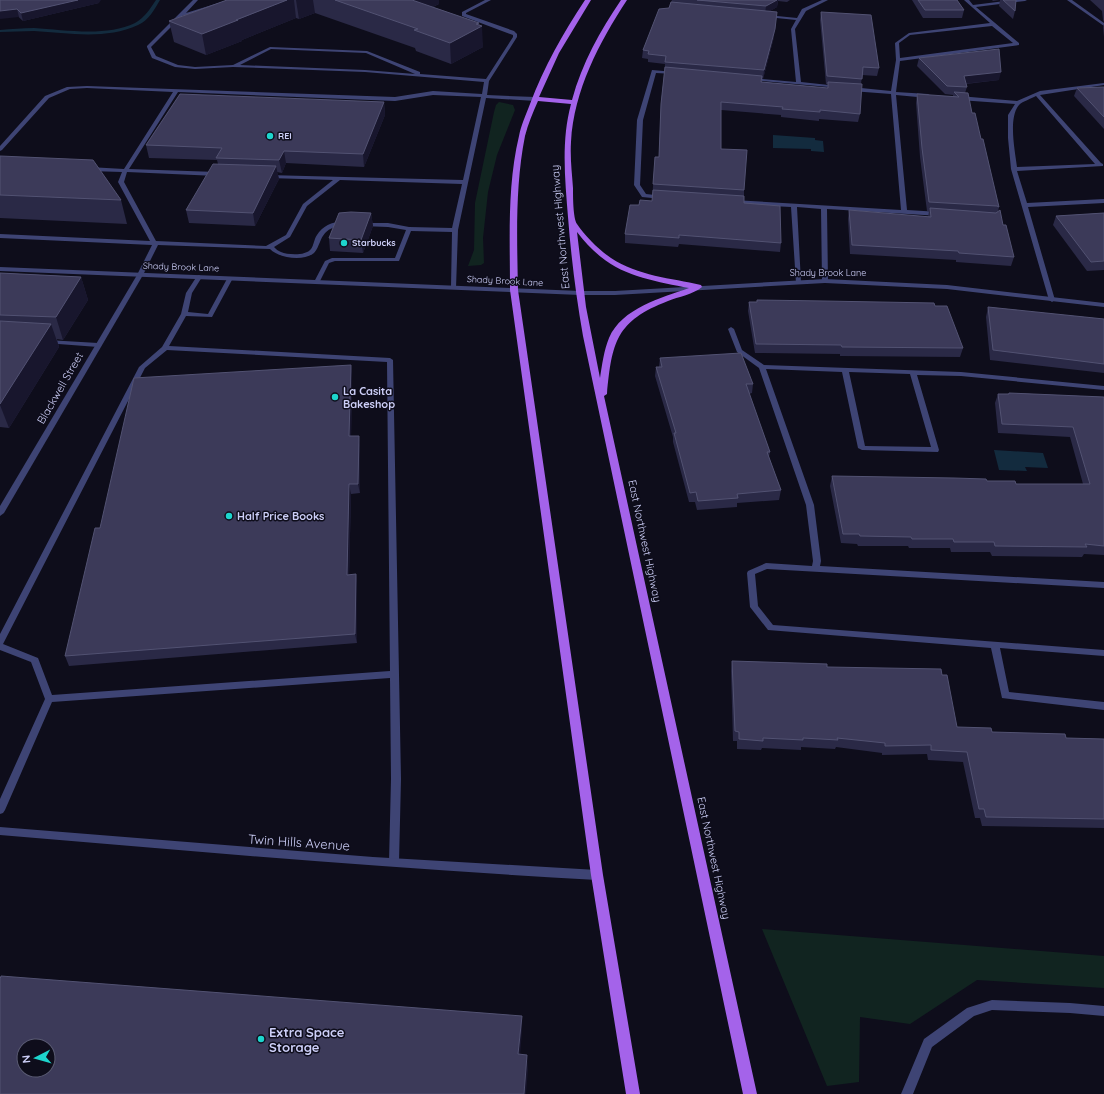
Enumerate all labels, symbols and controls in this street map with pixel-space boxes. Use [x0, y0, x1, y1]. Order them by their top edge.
place label: REI [278, 130, 292, 141]
marker: REI [265, 131, 275, 141]
street label: East Northwest Highway [548, 164, 572, 290]
place label: Starbucks [352, 237, 396, 248]
marker: Starbucks [339, 238, 349, 248]
street label: Shady Brook Lane [143, 260, 219, 273]
street label: Shady Brook Lane [790, 267, 866, 278]
street label: Shady Brook Lane [467, 273, 543, 288]
street label: Blackwell Street [34, 349, 86, 426]
place label: La Casita Bakeshop [343, 384, 395, 411]
marker: La Casita Bakeshop [330, 392, 340, 402]
street label: East Northwest Highway [625, 479, 665, 603]
place label: Half Price Books [237, 509, 324, 523]
marker: Half Price Books [224, 511, 234, 521]
street label: East Northwest Highway [694, 796, 734, 920]
street label: Twin Hills Avenue [247, 830, 351, 854]
place label: Extra Space Storage [269, 1024, 345, 1055]
marker: Extra Space Storage [256, 1034, 266, 1044]
north arrow [16, 1038, 56, 1078]
text: N [19, 1054, 33, 1064]

